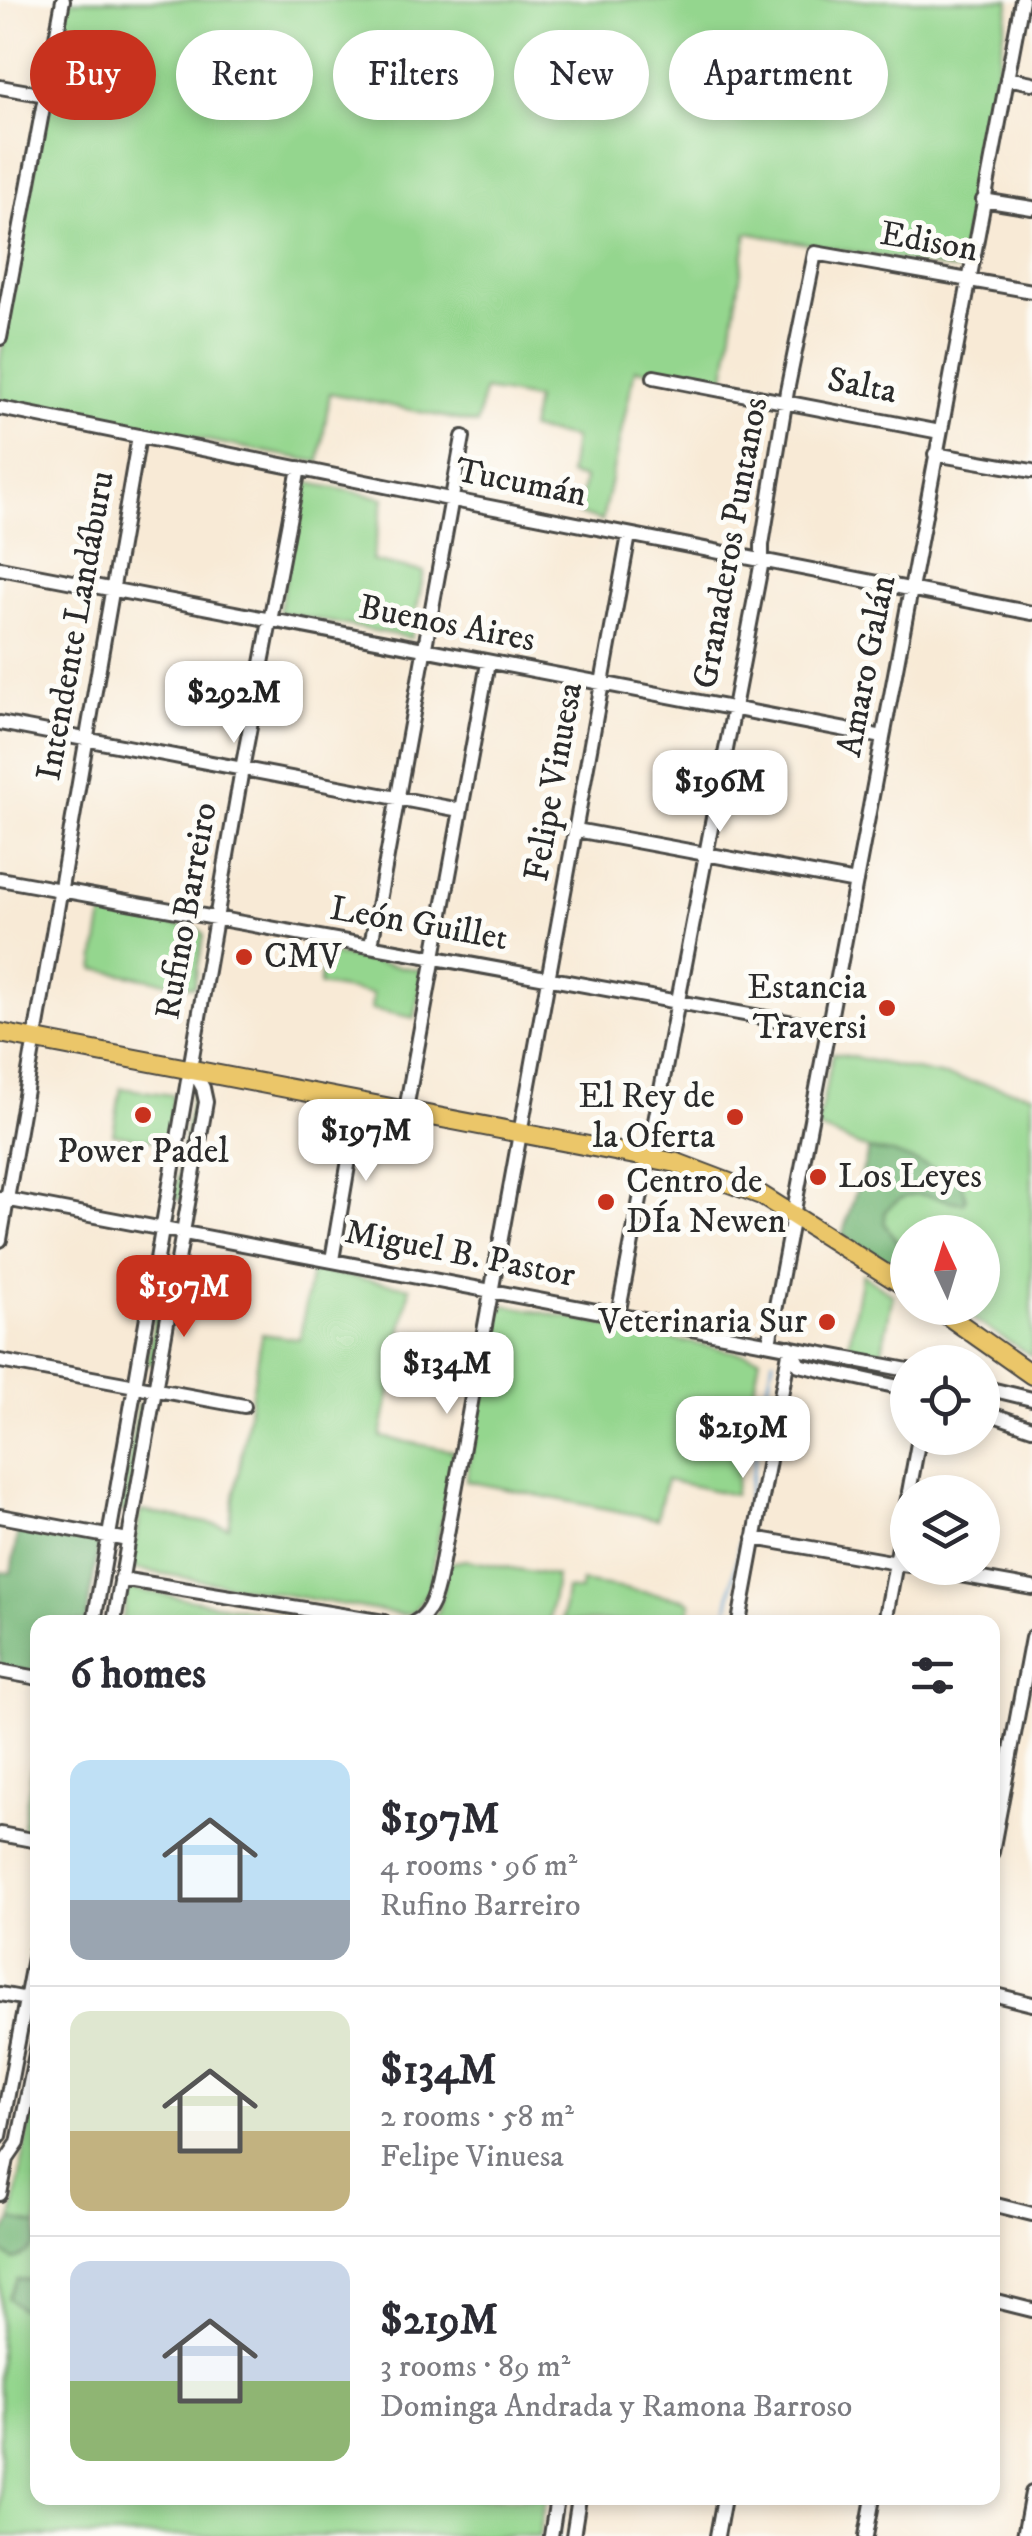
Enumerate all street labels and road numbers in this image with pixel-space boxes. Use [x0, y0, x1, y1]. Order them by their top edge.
street label: Edison [877, 212, 981, 272]
street label: Salta [824, 358, 901, 414]
street label: Granaderos Puntanos [684, 394, 778, 692]
street label: Tucumán [452, 449, 590, 517]
street label: Intendente Landáburu [27, 468, 125, 784]
street label: Amaro Galán [828, 571, 906, 761]
street label: Buenos Aires [355, 585, 539, 663]
street label: Felipe Vinuesa [515, 679, 593, 885]
street label: Rufino Barreiro [146, 799, 228, 1023]
street label: León Guillet [327, 887, 511, 961]
street label: Miguel B. Pastor [341, 1210, 579, 1298]

